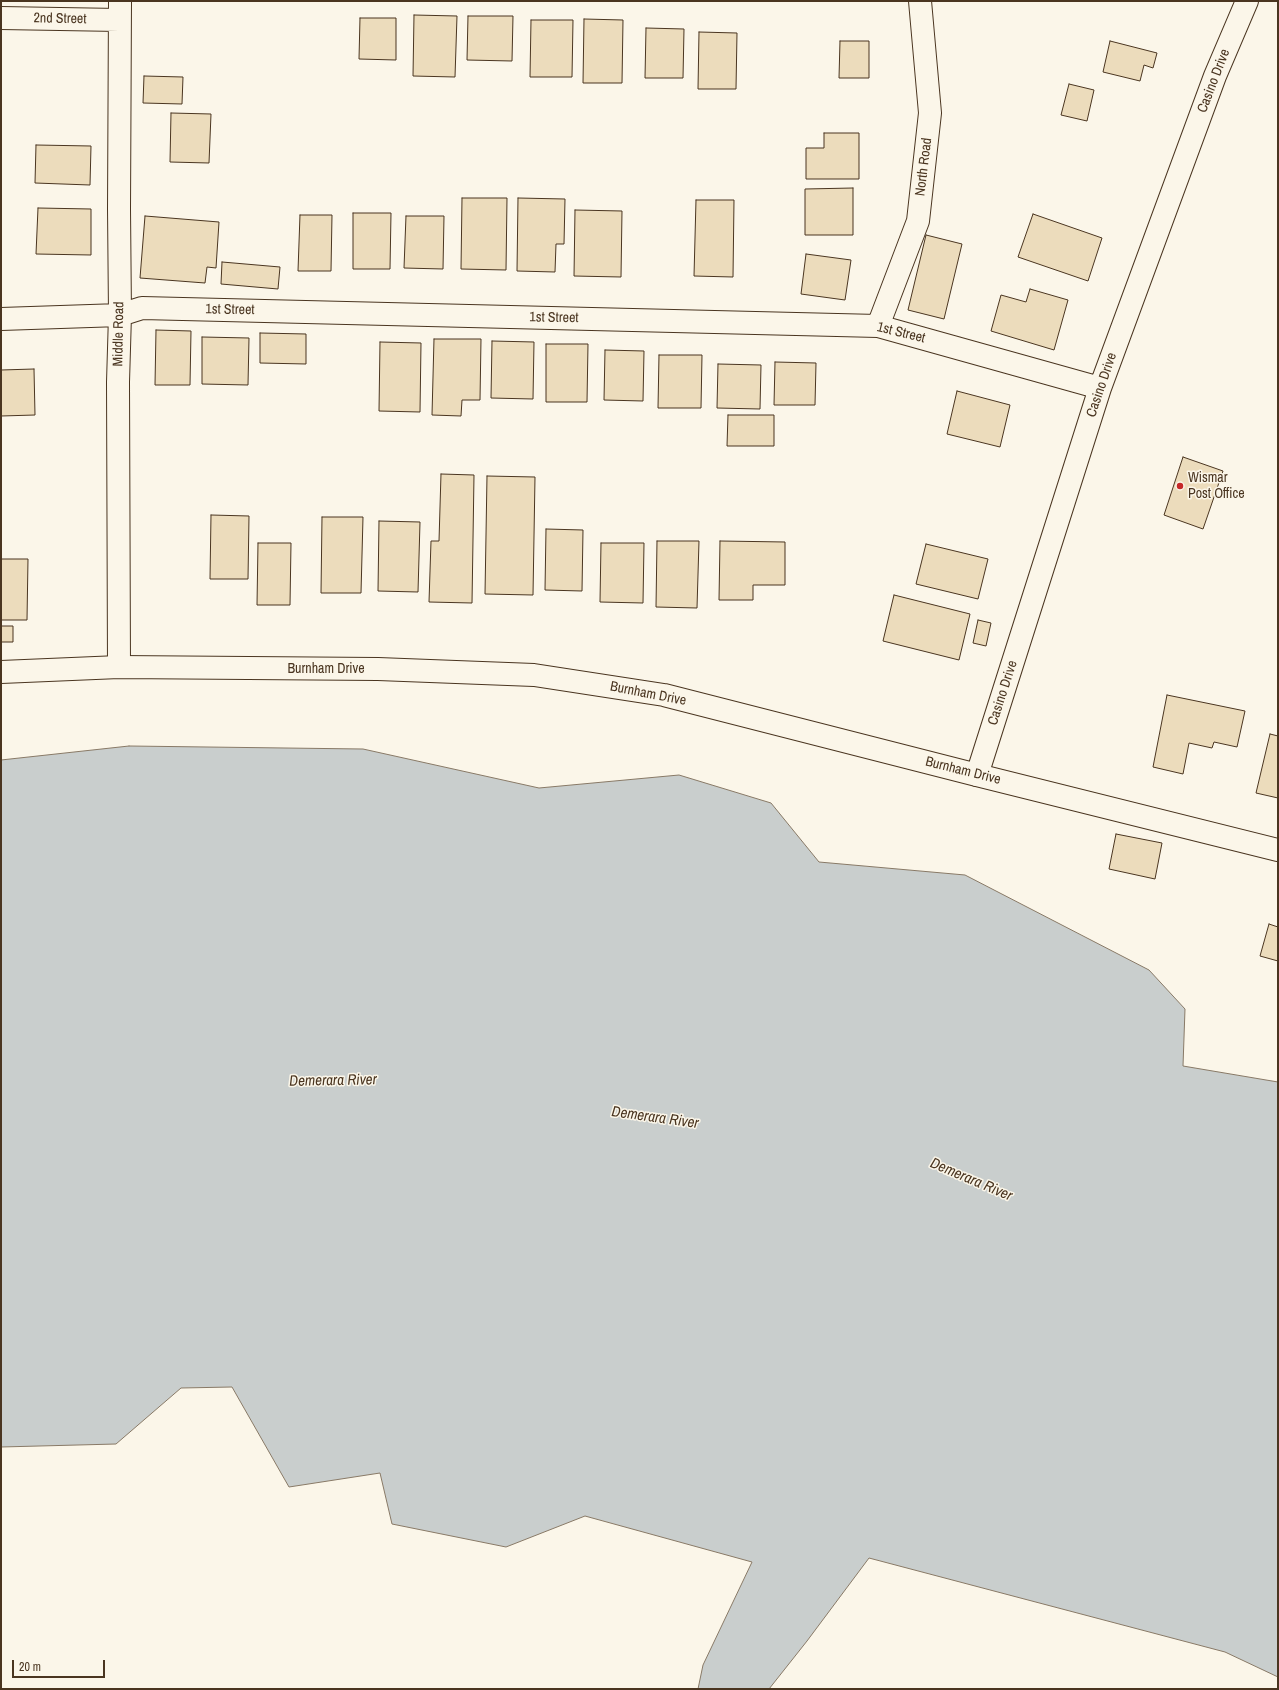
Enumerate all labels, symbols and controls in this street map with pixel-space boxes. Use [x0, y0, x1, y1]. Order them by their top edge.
street label: 2nd Street [33, 10, 87, 28]
street label: Casino Drive [1194, 47, 1234, 115]
street label: North Road [912, 137, 936, 197]
street label: Middle Road [110, 301, 128, 367]
street label: 1st Street [205, 301, 255, 319]
street label: 1st Street [529, 309, 579, 327]
street label: 1st Street [875, 319, 927, 347]
street label: Casino Drive [1083, 351, 1121, 419]
place label: Wismar Post Office [1188, 470, 1245, 502]
marker: Wismar Post Office [1175, 481, 1185, 491]
street label: Casino Drive [985, 659, 1021, 727]
street label: Burnham Drive [287, 661, 365, 677]
street label: Burnham Drive [609, 678, 687, 710]
street label: Burnham Drive [924, 754, 1002, 788]
water label: Demerara River [289, 1071, 377, 1091]
water label: Demerara River [610, 1103, 700, 1133]
water label: Demerara River [927, 1155, 1015, 1205]
scale bar [14, 1652, 107, 1678]
text: 20 m [19, 1659, 41, 1675]

